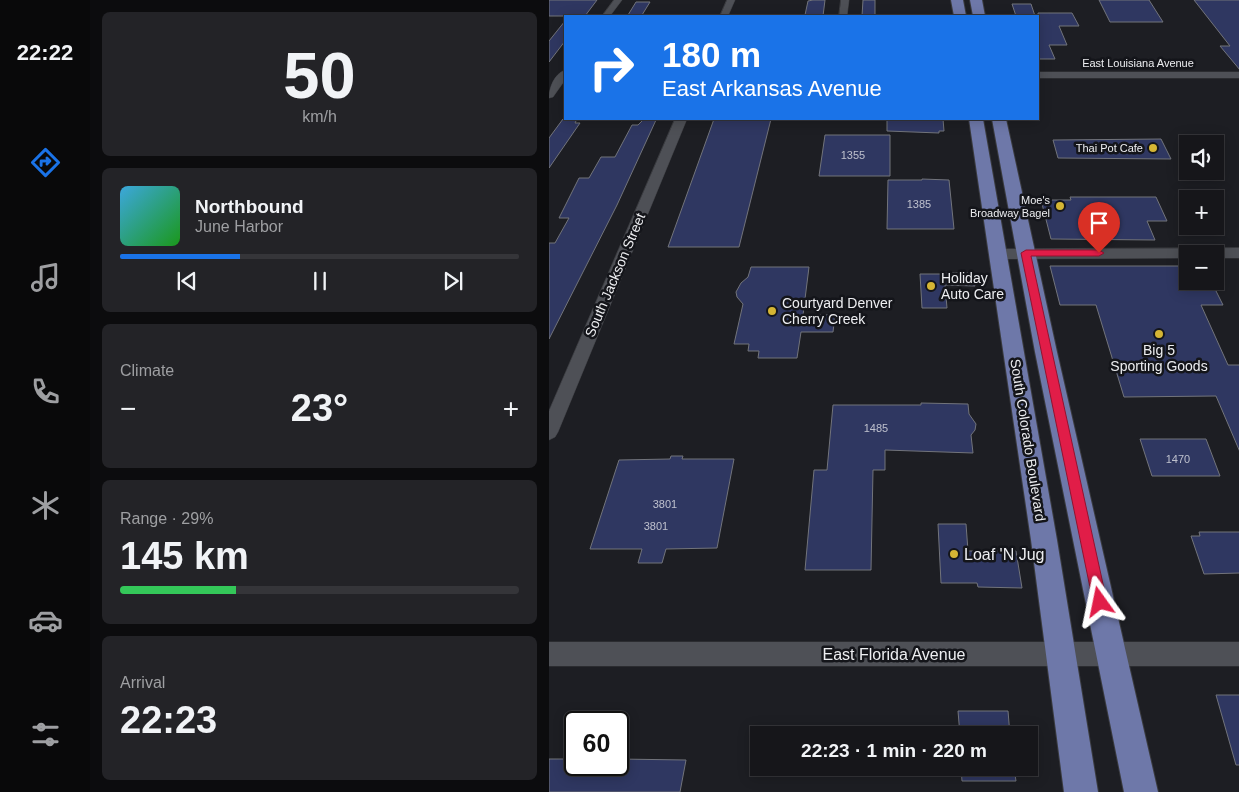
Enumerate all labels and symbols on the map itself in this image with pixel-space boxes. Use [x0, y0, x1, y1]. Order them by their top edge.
street label: East Louisiana Avenue [1082, 57, 1194, 69]
place label: Thai Pot Cafe [1076, 142, 1143, 154]
marker: Thai Pot Cafe [1147, 142, 1159, 154]
house number: 1355 [841, 149, 865, 161]
place label: Moe's Broadway Bagel [970, 194, 1050, 219]
house number: 1385 [907, 198, 931, 210]
marker: Moe's Broadway Bagel [1054, 200, 1066, 212]
pin [1078, 202, 1120, 253]
street label: South Jackson Street [582, 211, 648, 339]
place label: Holiday Auto Care [941, 270, 1004, 302]
marker: Holiday Auto Care [925, 280, 937, 292]
place label: Courtyard Denver Cherry Creek [782, 295, 893, 327]
marker: Courtyard Denver Cherry Creek [766, 305, 778, 317]
marker: Big 5 Sporting Goods [1153, 328, 1165, 340]
place label: Big 5 Sporting Goods [1110, 342, 1208, 374]
street label: South Colorado Boulevard [1007, 358, 1049, 522]
house number: 1485 [864, 422, 888, 434]
house number: 1470 [1166, 453, 1190, 465]
house number: 3801 [653, 498, 677, 510]
house number: 3801 [644, 520, 668, 532]
place label: Loaf 'N Jug [964, 546, 1044, 563]
marker: Loaf 'N Jug [948, 548, 960, 560]
position arrow [1073, 575, 1125, 627]
street label: East Florida Avenue [823, 646, 966, 663]
speed limit sign: 60 [564, 711, 629, 776]

